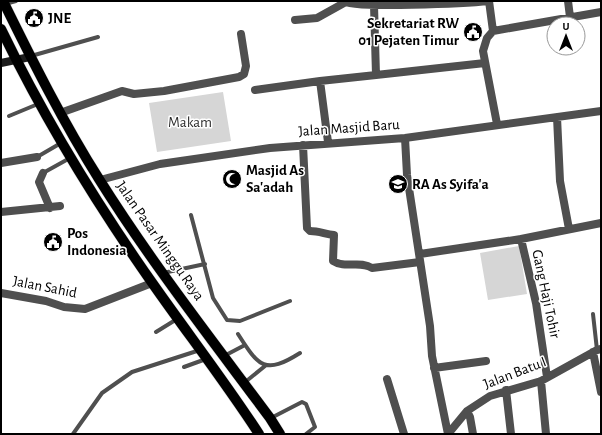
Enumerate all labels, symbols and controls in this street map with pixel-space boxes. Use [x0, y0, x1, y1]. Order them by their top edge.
public building icon: JNE [23, 7, 45, 29]
place label: JNE [48, 11, 71, 26]
place label: Sekretariat RW 01 Pejaten Timur [358, 16, 460, 48]
north arrow [546, 16, 586, 56]
public building icon: Sekretariat RW 01 Pejaten Timur [462, 21, 484, 43]
text: U [562, 21, 570, 32]
park label: Makam [168, 115, 212, 130]
street label: Jalan Masjid Baru [298, 117, 400, 139]
place label: Masjid As Sa'adah [246, 163, 304, 195]
mosque icon: Masjid As Sa'adah [221, 168, 243, 190]
school or university icon: RA As Syifa'a [387, 173, 409, 195]
place label: RA As Syifa'a [412, 177, 489, 192]
street label: Jalan Pasar Minggu Raya [113, 179, 207, 303]
place label: Pos Indonesia [67, 226, 126, 258]
public building icon: Pos Indonesia [42, 231, 64, 253]
street label: Gang Haji Tohir [529, 248, 563, 340]
street label: Jalan Sahid [12, 273, 79, 301]
street label: Jalan Batu I [482, 354, 548, 392]

